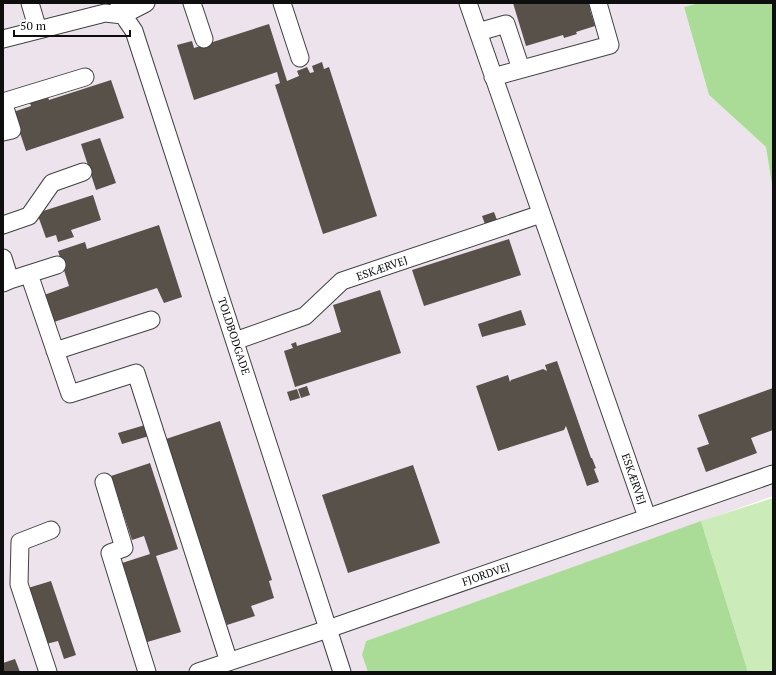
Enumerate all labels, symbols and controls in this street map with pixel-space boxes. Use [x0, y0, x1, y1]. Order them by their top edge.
scale bar [14, 12, 130, 38]
text: 50 m [20, 18, 47, 33]
street label: ESKÆRVEJ [354, 253, 410, 283]
street label: TOLDBODGADE [215, 296, 253, 376]
street label: ESKÆRVEJ [619, 451, 649, 507]
street label: FJORDVEJ [460, 559, 512, 589]

